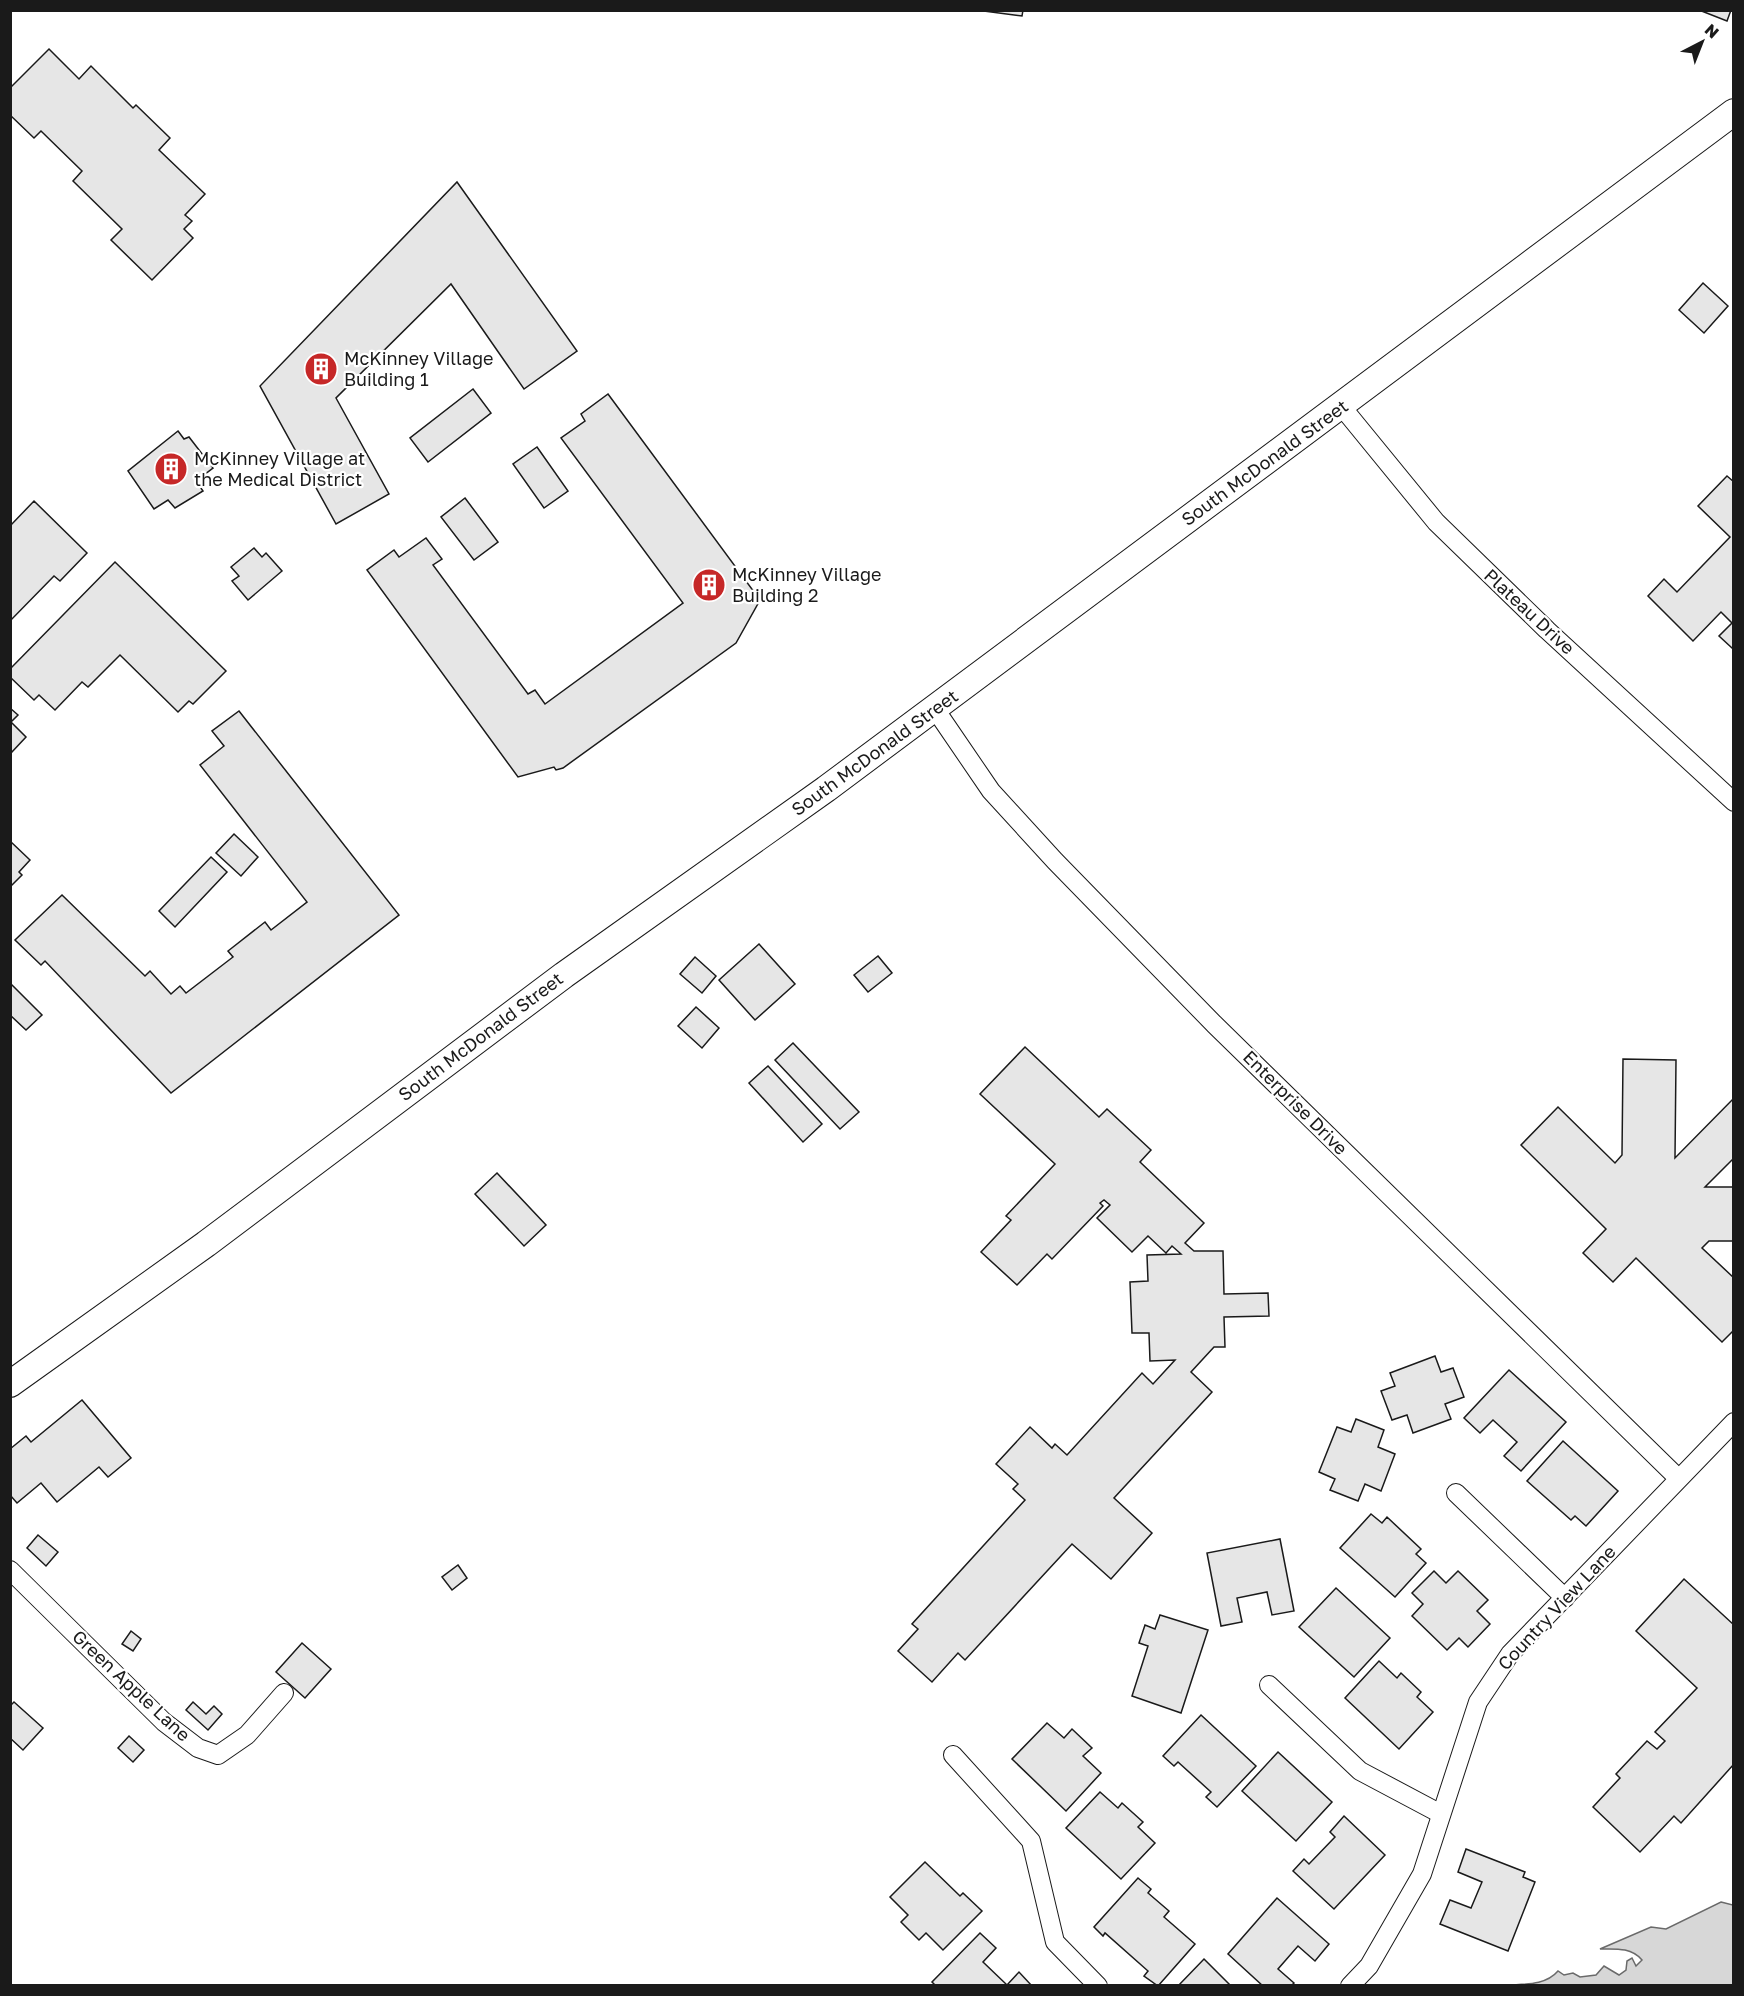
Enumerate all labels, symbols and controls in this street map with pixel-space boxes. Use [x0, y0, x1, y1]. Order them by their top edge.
north arrow [1672, 12, 1732, 72]
text: N [1701, 19, 1723, 42]
place label: McKinney Village Building 1 [344, 347, 493, 390]
building icon: McKinney Village Building 1 [303, 351, 339, 387]
street label: South McDonald Street [1177, 394, 1352, 530]
place label: McKinney Village at the Medical District [194, 447, 365, 490]
building icon: McKinney Village at the Medical District [153, 451, 189, 487]
place label: McKinney Village Building 2 [732, 563, 881, 606]
street label: Plateau Drive [1480, 564, 1579, 659]
building icon: McKinney Village Building 2 [691, 567, 727, 603]
street label: South McDonald Street [787, 684, 962, 820]
street label: South McDonald Street [394, 967, 567, 1105]
street label: Enterprise Drive [1239, 1046, 1352, 1159]
street label: Country View Lane [1493, 1540, 1620, 1674]
street label: Green Apple Lane [68, 1625, 195, 1745]

